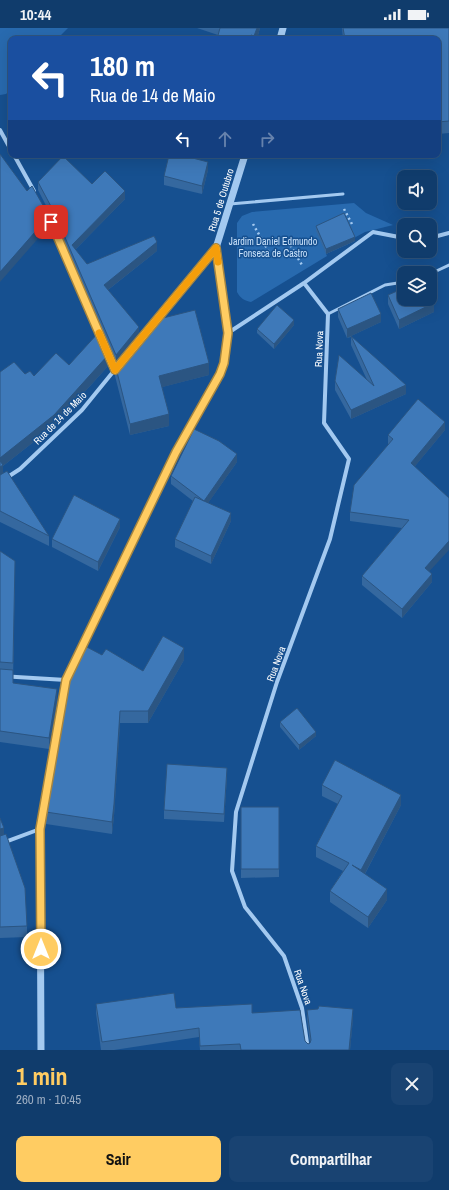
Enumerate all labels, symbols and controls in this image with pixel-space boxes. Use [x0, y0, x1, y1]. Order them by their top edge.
text: 10:44 [20, 4, 51, 25]
text: 180 m [90, 47, 155, 85]
icon: left [24, 52, 76, 104]
text: Rua de 14 de Maio [90, 83, 216, 108]
icon: left [172, 128, 194, 150]
icon: ahead [214, 128, 236, 150]
icon: right [256, 128, 278, 150]
street label: Rua 5 de Outubro [205, 167, 237, 233]
map controls [397, 170, 437, 306]
button: sound [397, 170, 437, 210]
pin [34, 205, 68, 239]
icon: arrive [40, 211, 62, 233]
button: search [397, 218, 437, 258]
park label: Jardim Daniel Edmundo Fonseca de Castro [229, 235, 318, 260]
button: layers [397, 266, 437, 306]
street label: Rua Nova [312, 330, 326, 367]
street label: Rua de 14 de Maio [31, 388, 90, 447]
street label: Rua Nova [264, 644, 288, 683]
position arrow [20, 928, 62, 970]
street label: Rua Nova [291, 968, 315, 1007]
text: 1 min [16, 1060, 67, 1092]
button: close [391, 1063, 433, 1105]
text: 260 m · 10:45 [16, 1091, 81, 1108]
button: Sair [16, 1136, 221, 1182]
button: Compartilhar [229, 1136, 433, 1182]

